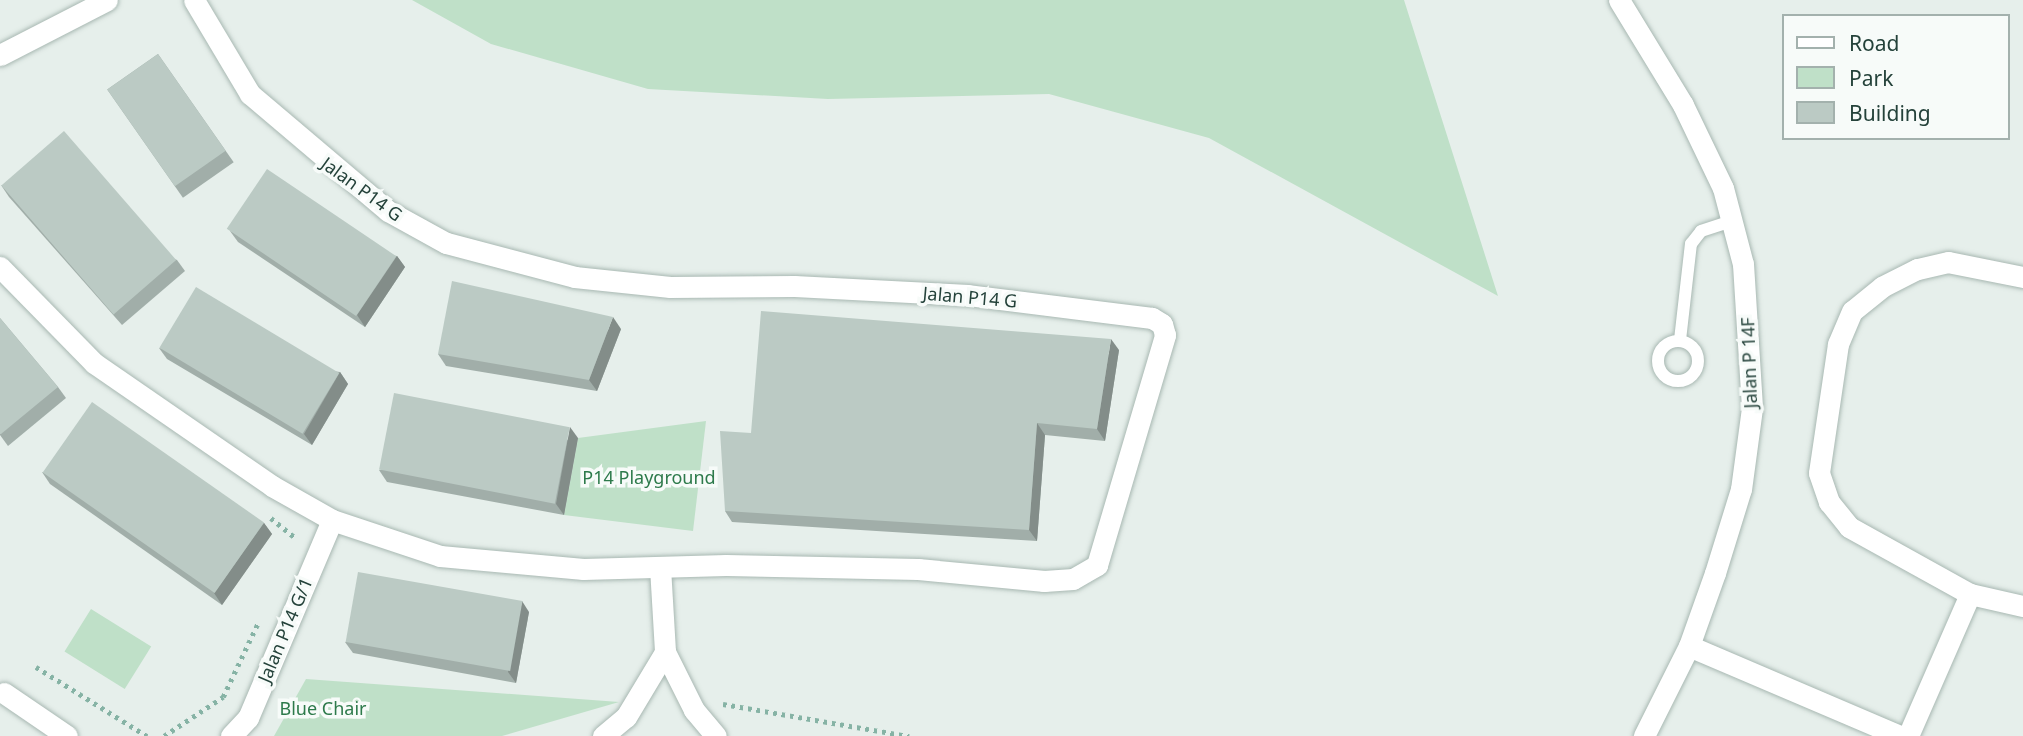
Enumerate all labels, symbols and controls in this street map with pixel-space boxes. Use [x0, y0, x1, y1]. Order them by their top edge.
legend [1782, 14, 2009, 140]
text: Road [1849, 29, 1899, 57]
text: Park [1849, 64, 1893, 92]
text: Building [1849, 99, 1931, 127]
street label: Jalan P14 G [317, 152, 407, 226]
street label: Jalan P14 G [922, 282, 1018, 312]
street label: Jalan P 14F [1737, 317, 1761, 409]
park label: P14 Playground [582, 466, 716, 488]
street label: Jalan P14 G/1 [253, 574, 317, 686]
park label: Blue Chair [280, 697, 366, 719]

